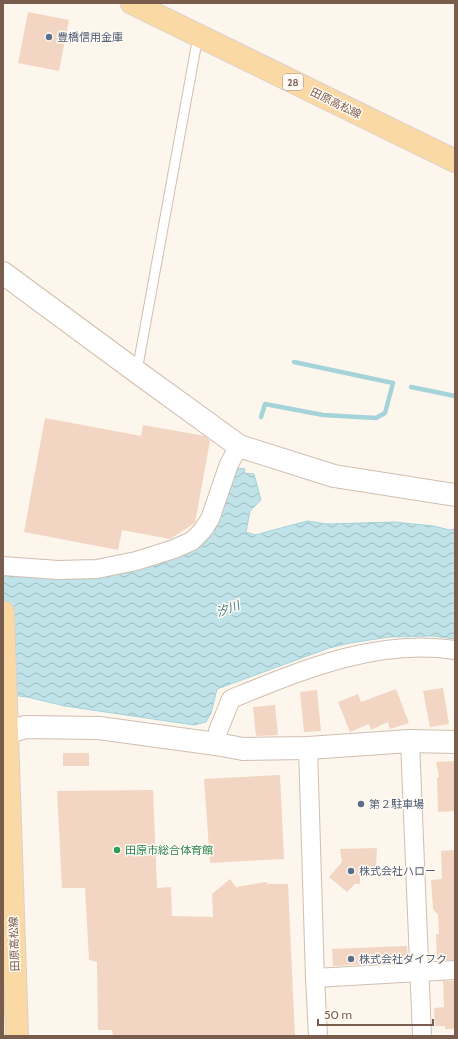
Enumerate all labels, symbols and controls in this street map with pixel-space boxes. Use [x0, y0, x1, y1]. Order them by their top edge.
place label: 豊橋信用金庫 [57, 30, 123, 44]
marker: 豊橋信用金庫 [44, 32, 54, 42]
road number: 28 [283, 74, 303, 90]
street label: 田原高松線 [308, 85, 364, 121]
water label: 汐川 [214, 597, 244, 620]
place label: 第２駐車場 [369, 797, 424, 811]
marker: 第２駐車場 [356, 799, 366, 809]
place label: 田原市総合体育館 [125, 843, 213, 857]
marker: 田原市総合体育館 [112, 845, 122, 855]
place label: 株式会社ハロー [359, 864, 436, 878]
marker: 株式会社ハロー [346, 866, 356, 876]
street label: 田原高松線 [6, 916, 22, 972]
place label: 株式会社ダイフク [359, 952, 447, 966]
marker: 株式会社ダイフク [346, 954, 356, 964]
scale bar [318, 1001, 433, 1027]
text: 50 m [324, 1007, 352, 1022]

